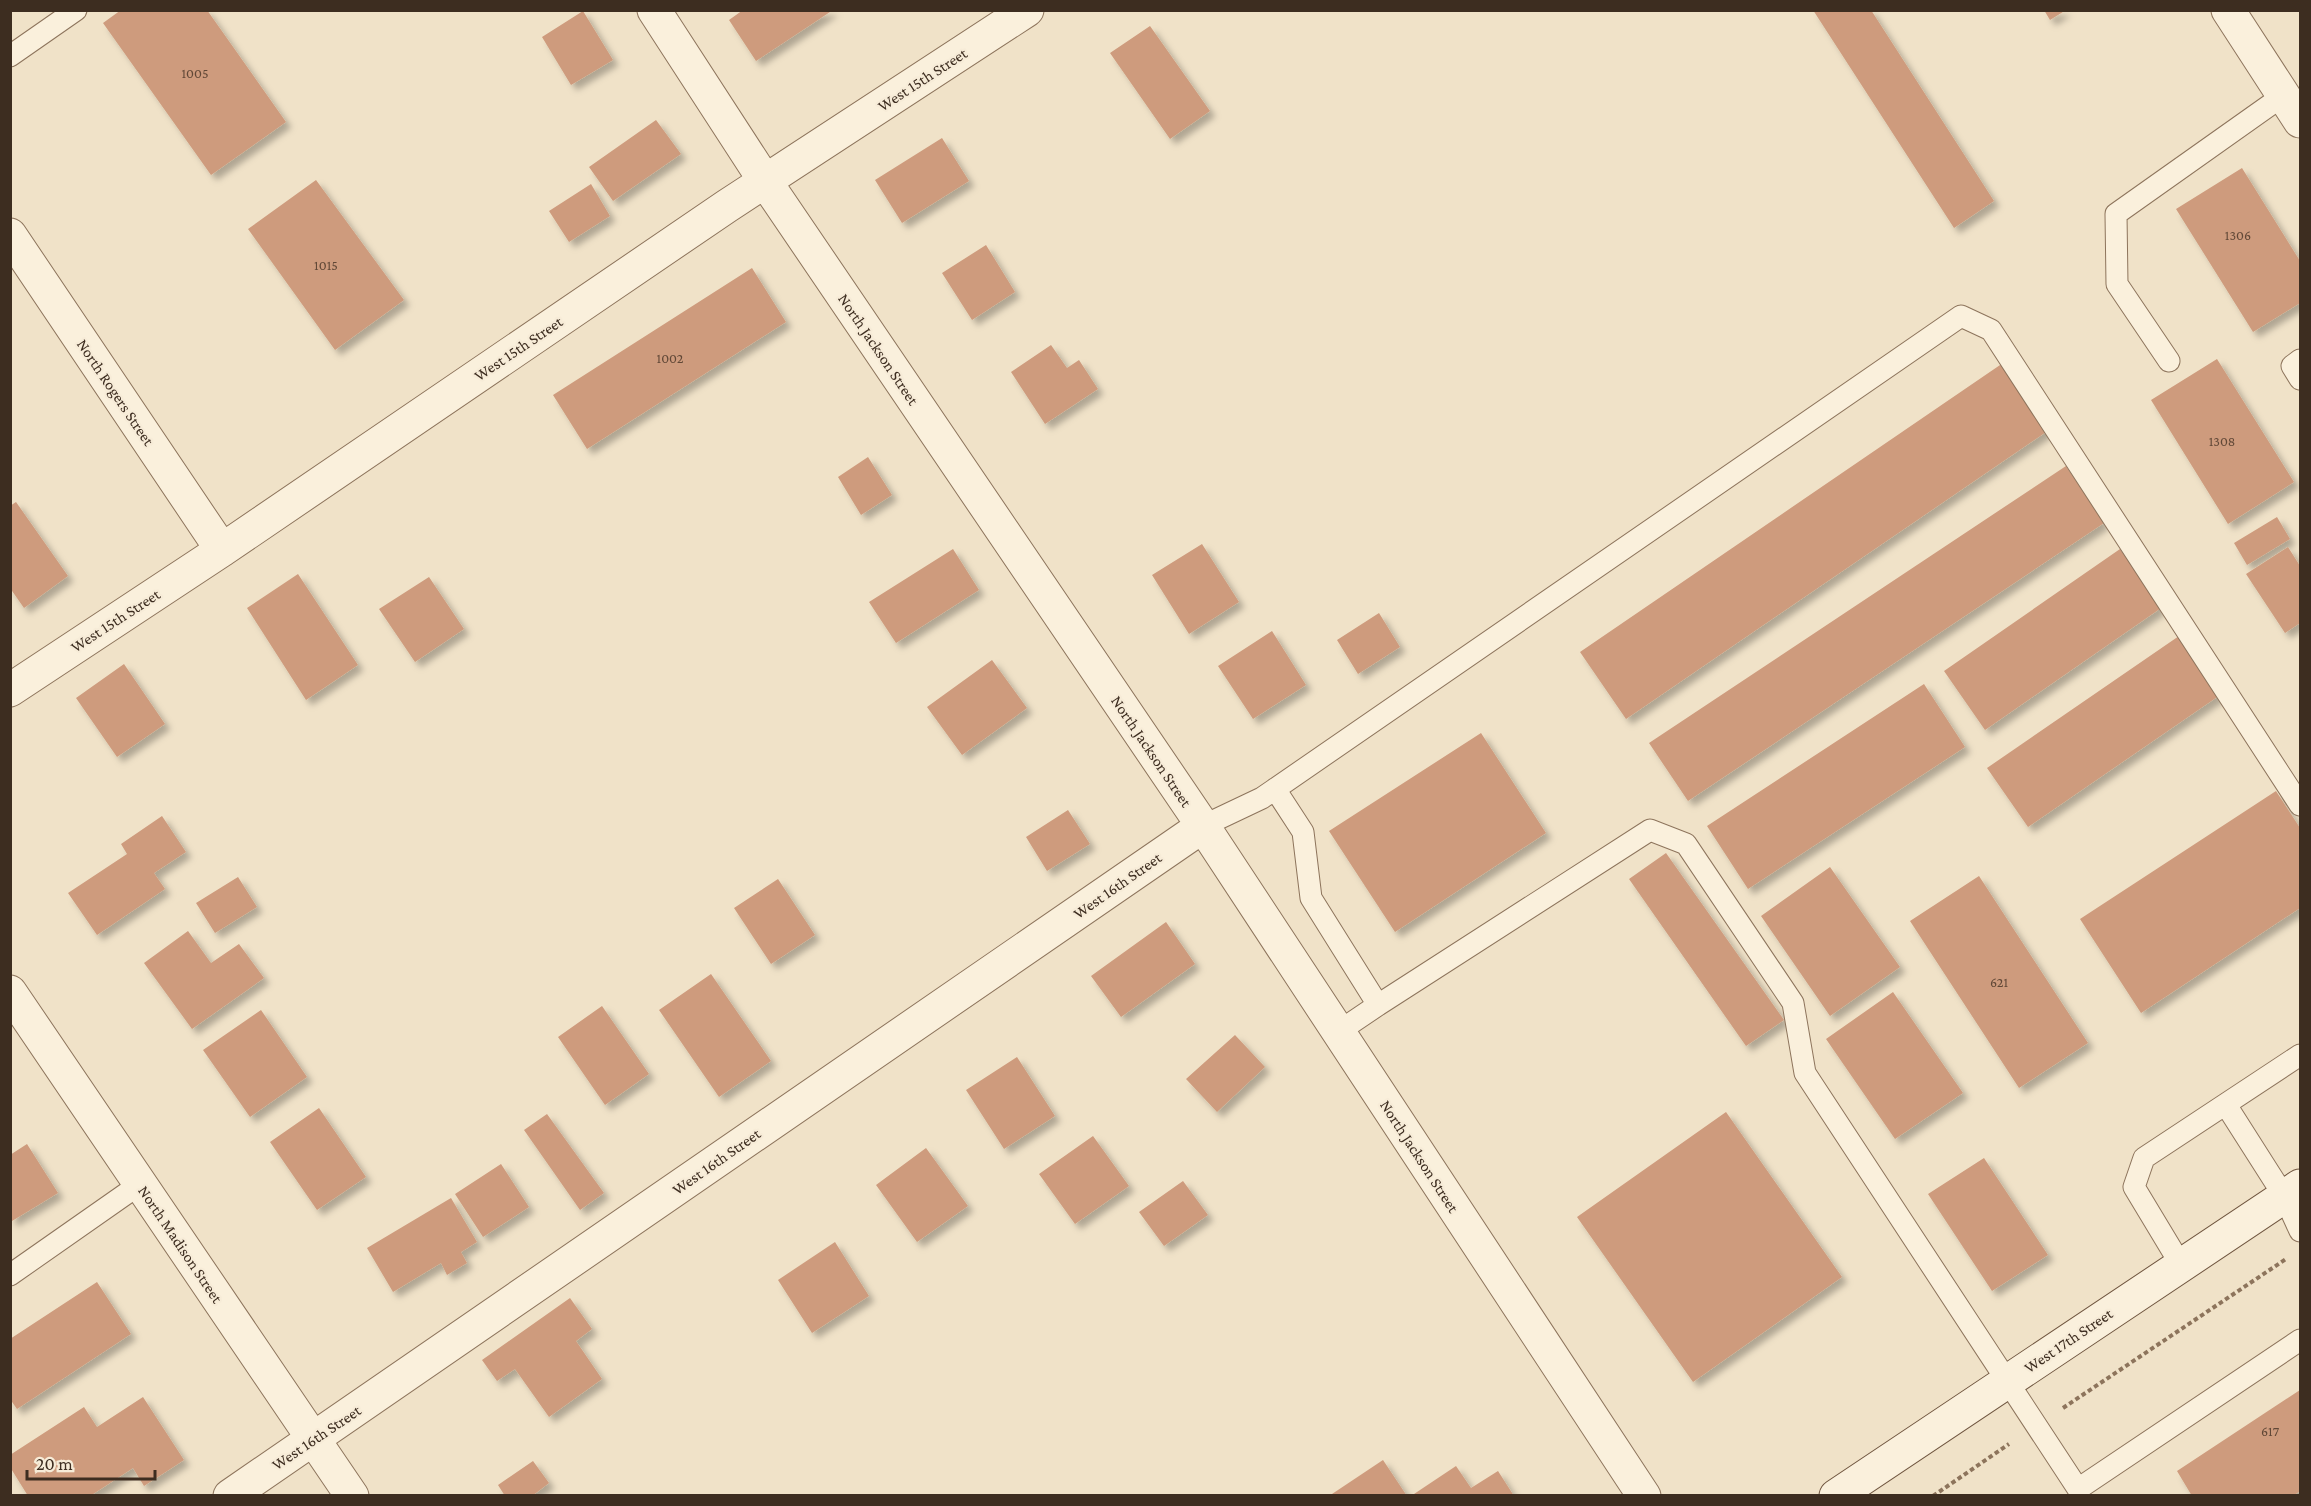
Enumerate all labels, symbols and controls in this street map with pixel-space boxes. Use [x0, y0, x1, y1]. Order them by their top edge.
street label: West 15th Street [875, 44, 971, 115]
house number: 1005 [181, 65, 209, 81]
house number: 1306 [2225, 227, 2251, 243]
house number: 1015 [314, 257, 338, 273]
street label: North Jackson Street [834, 290, 923, 409]
street label: West 15th Street [471, 312, 566, 384]
street label: North Rogers Street [73, 336, 158, 450]
house number: 1002 [656, 350, 684, 366]
house number: 1308 [2209, 433, 2235, 449]
street label: West 15th Street [68, 585, 164, 656]
street label: North Jackson Street [1107, 692, 1196, 811]
street label: West 16th Street [1070, 848, 1165, 922]
house number: 621 [1990, 974, 2008, 990]
street label: North Jackson Street [1376, 1097, 1463, 1217]
street label: West 16th Street [669, 1124, 764, 1198]
street label: North Madison Street [135, 1183, 226, 1307]
street label: West 17th Street [2021, 1304, 2116, 1376]
street label: West 16th Street [269, 1401, 364, 1473]
house number: 617 [2261, 1423, 2280, 1439]
scale bar [27, 1443, 154, 1481]
text: 20 m [36, 1454, 73, 1474]

